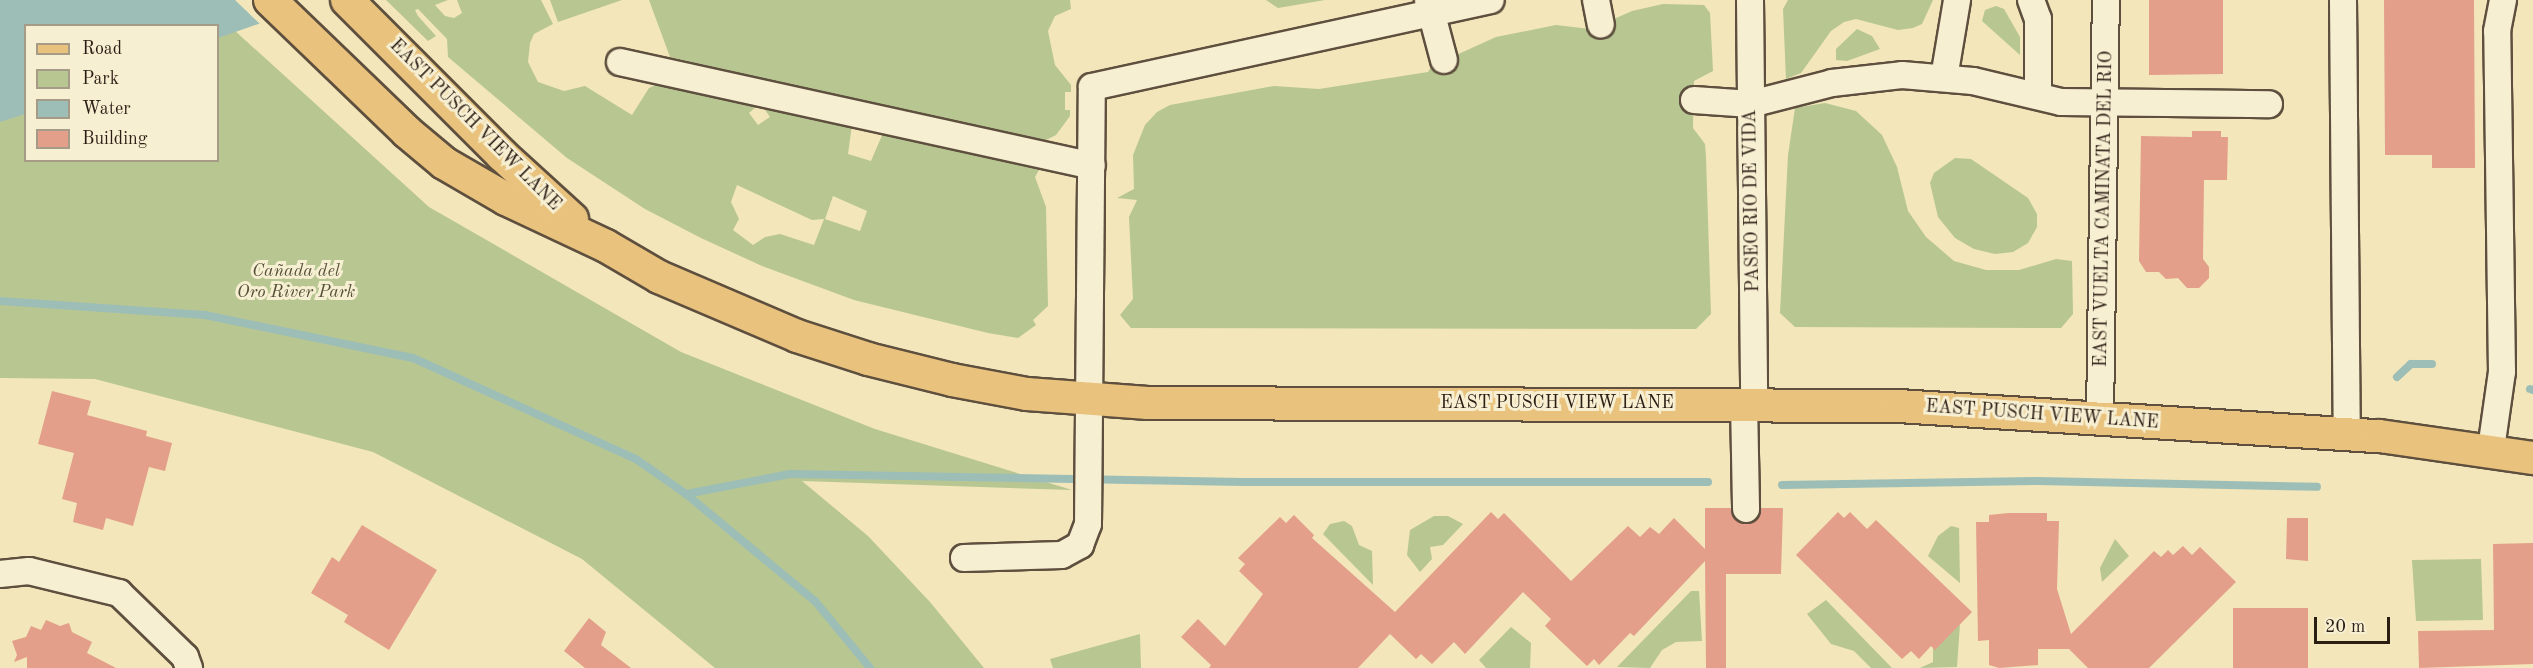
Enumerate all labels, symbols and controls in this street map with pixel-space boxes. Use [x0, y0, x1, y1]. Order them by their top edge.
legend [24, 24, 219, 162]
street label: EAST PUSCH VIEW LANE [385, 35, 565, 215]
text: Road [82, 40, 122, 58]
street label: EAST VUELTA CAMINATA DEL RIO [2090, 50, 2118, 368]
text: Park [82, 70, 119, 88]
text: Water [82, 100, 131, 118]
street label: PASEO RIO DE VIDA [1740, 109, 1764, 293]
text: Building [82, 130, 147, 148]
park label: Cañada del Oro River Park [237, 261, 355, 304]
street label: EAST PUSCH VIEW LANE [1440, 392, 1674, 414]
street label: EAST PUSCH VIEW LANE [1925, 396, 2159, 434]
scale bar [2317, 605, 2394, 643]
text: 20 m [2325, 618, 2365, 636]

